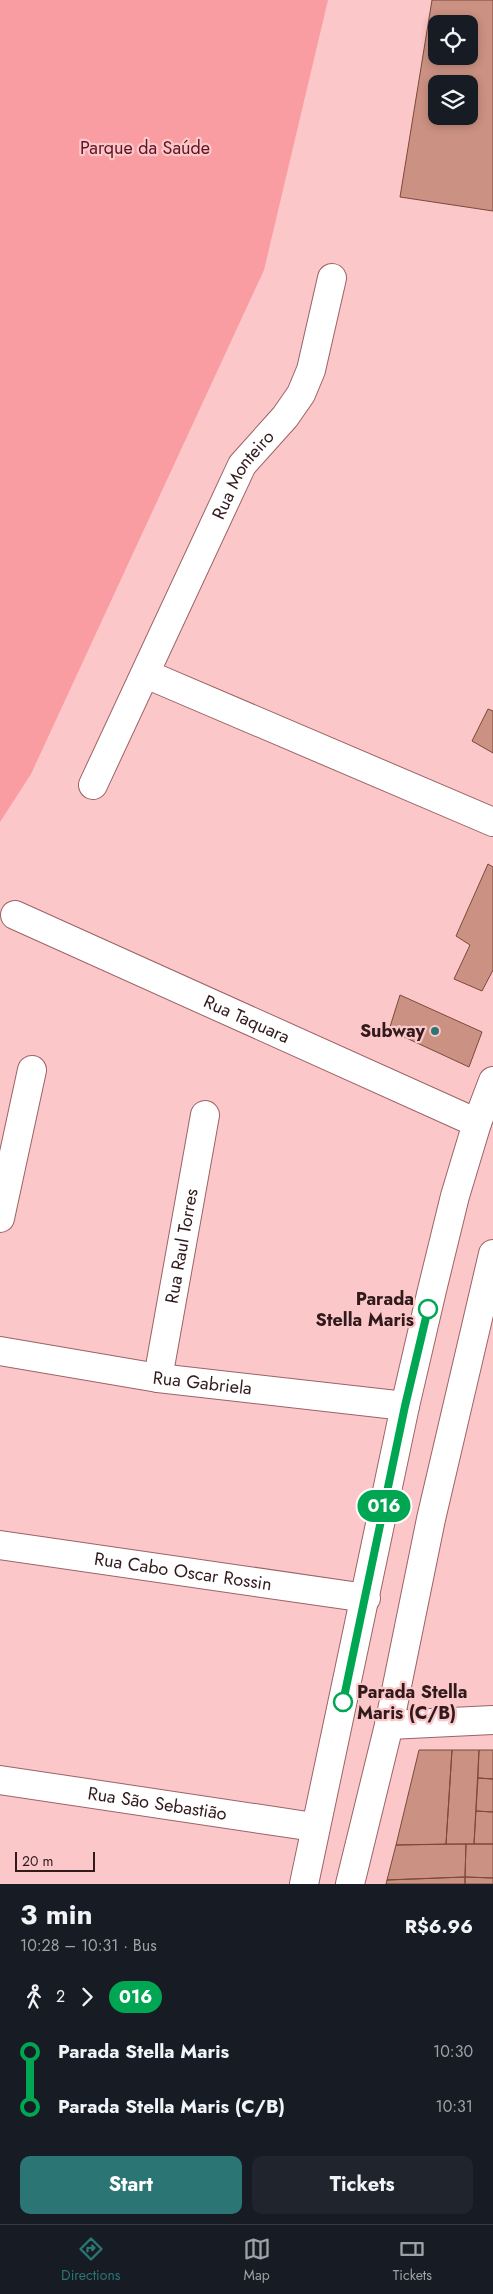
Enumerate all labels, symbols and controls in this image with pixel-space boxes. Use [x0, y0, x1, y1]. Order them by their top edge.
map controls [428, 15, 478, 125]
button: locate [428, 15, 478, 65]
button: layers [428, 75, 478, 125]
park label: Parque da Saúde [80, 135, 210, 161]
street label: Rua Monteiro [205, 424, 280, 524]
street label: Rua Taquara [199, 989, 294, 1050]
place label: Subway [360, 1018, 426, 1044]
marker: Subway [429, 1025, 441, 1037]
street label: Rua Raul Torres [159, 1186, 205, 1306]
place label: Parada Stella Maris [316, 1286, 414, 1333]
marker: Parada Stella Maris [418, 1299, 438, 1319]
street label: Rua Gabriela [152, 1365, 253, 1402]
line badge: 016 [355, 1490, 413, 1522]
text: 016 [367, 1493, 401, 1519]
street label: Rua Cabo Oscar Rossin [93, 1546, 274, 1597]
place label: Parada Stella Maris (C/B) [357, 1679, 467, 1726]
marker: Parada Stella Maris (C/B) [333, 1692, 353, 1712]
street label: Rua São Sebastião [86, 1780, 229, 1827]
scale bar [15, 1849, 95, 1872]
text: 20 m [22, 1851, 54, 1871]
text: 3 min [20, 1894, 93, 1935]
text: R$6.96 [405, 1913, 473, 1940]
text: 10:28 – 10:31 · Bus [20, 1934, 157, 1957]
icon: walk [20, 1983, 48, 2011]
icon: forward [73, 1983, 101, 2011]
text: 016 [119, 1984, 152, 2010]
text: 2 [56, 1985, 65, 2008]
text: Parada Stella Maris [58, 2038, 229, 2065]
text: 10:30 [433, 2040, 473, 2063]
text: Parada Stella Maris (C/B) [58, 2093, 285, 2120]
text: 10:31 [435, 2095, 473, 2118]
button: Start [20, 2156, 242, 2214]
button: Tickets [252, 2156, 473, 2214]
tab: Directions [61, 2235, 120, 2285]
tab: Map [243, 2235, 271, 2285]
tab: Tickets [393, 2235, 432, 2285]

